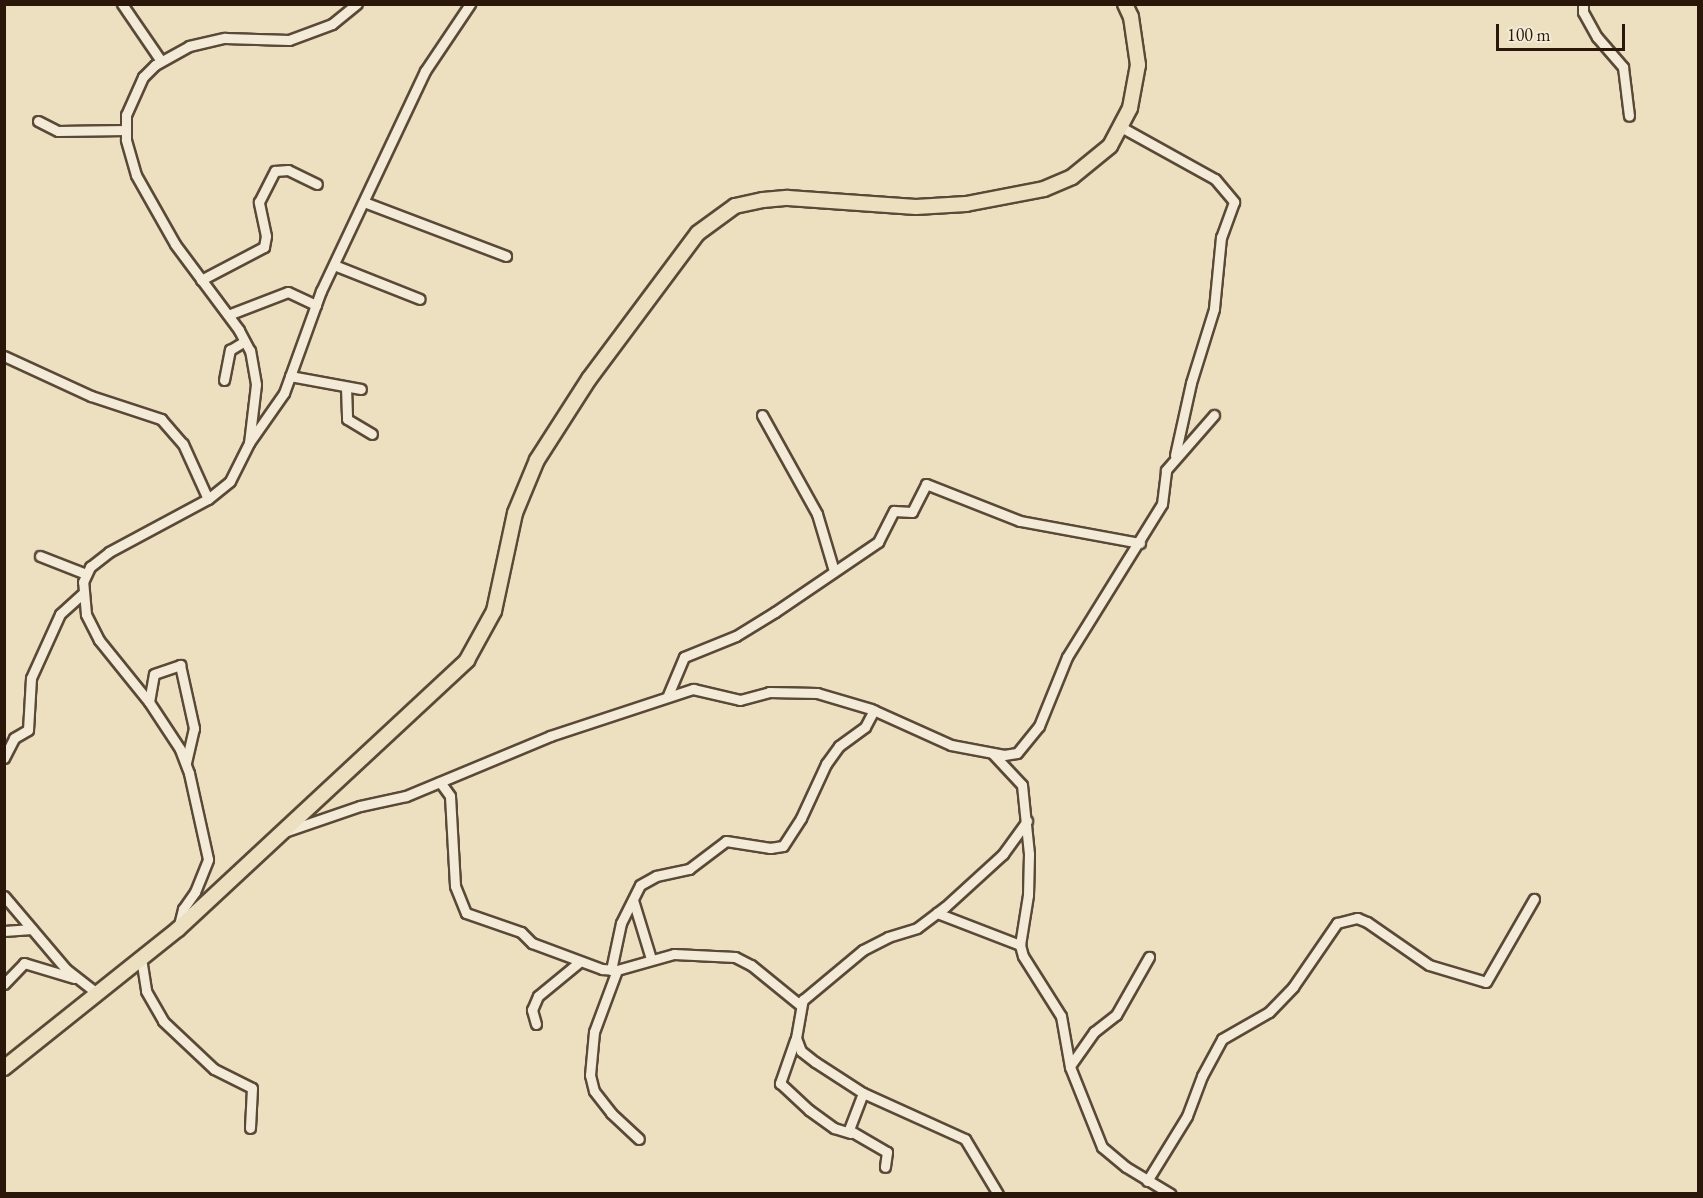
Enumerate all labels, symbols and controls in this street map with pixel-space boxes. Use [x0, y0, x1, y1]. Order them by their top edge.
scale bar [1499, 12, 1628, 50]
text: 100 m [1507, 23, 1551, 46]

